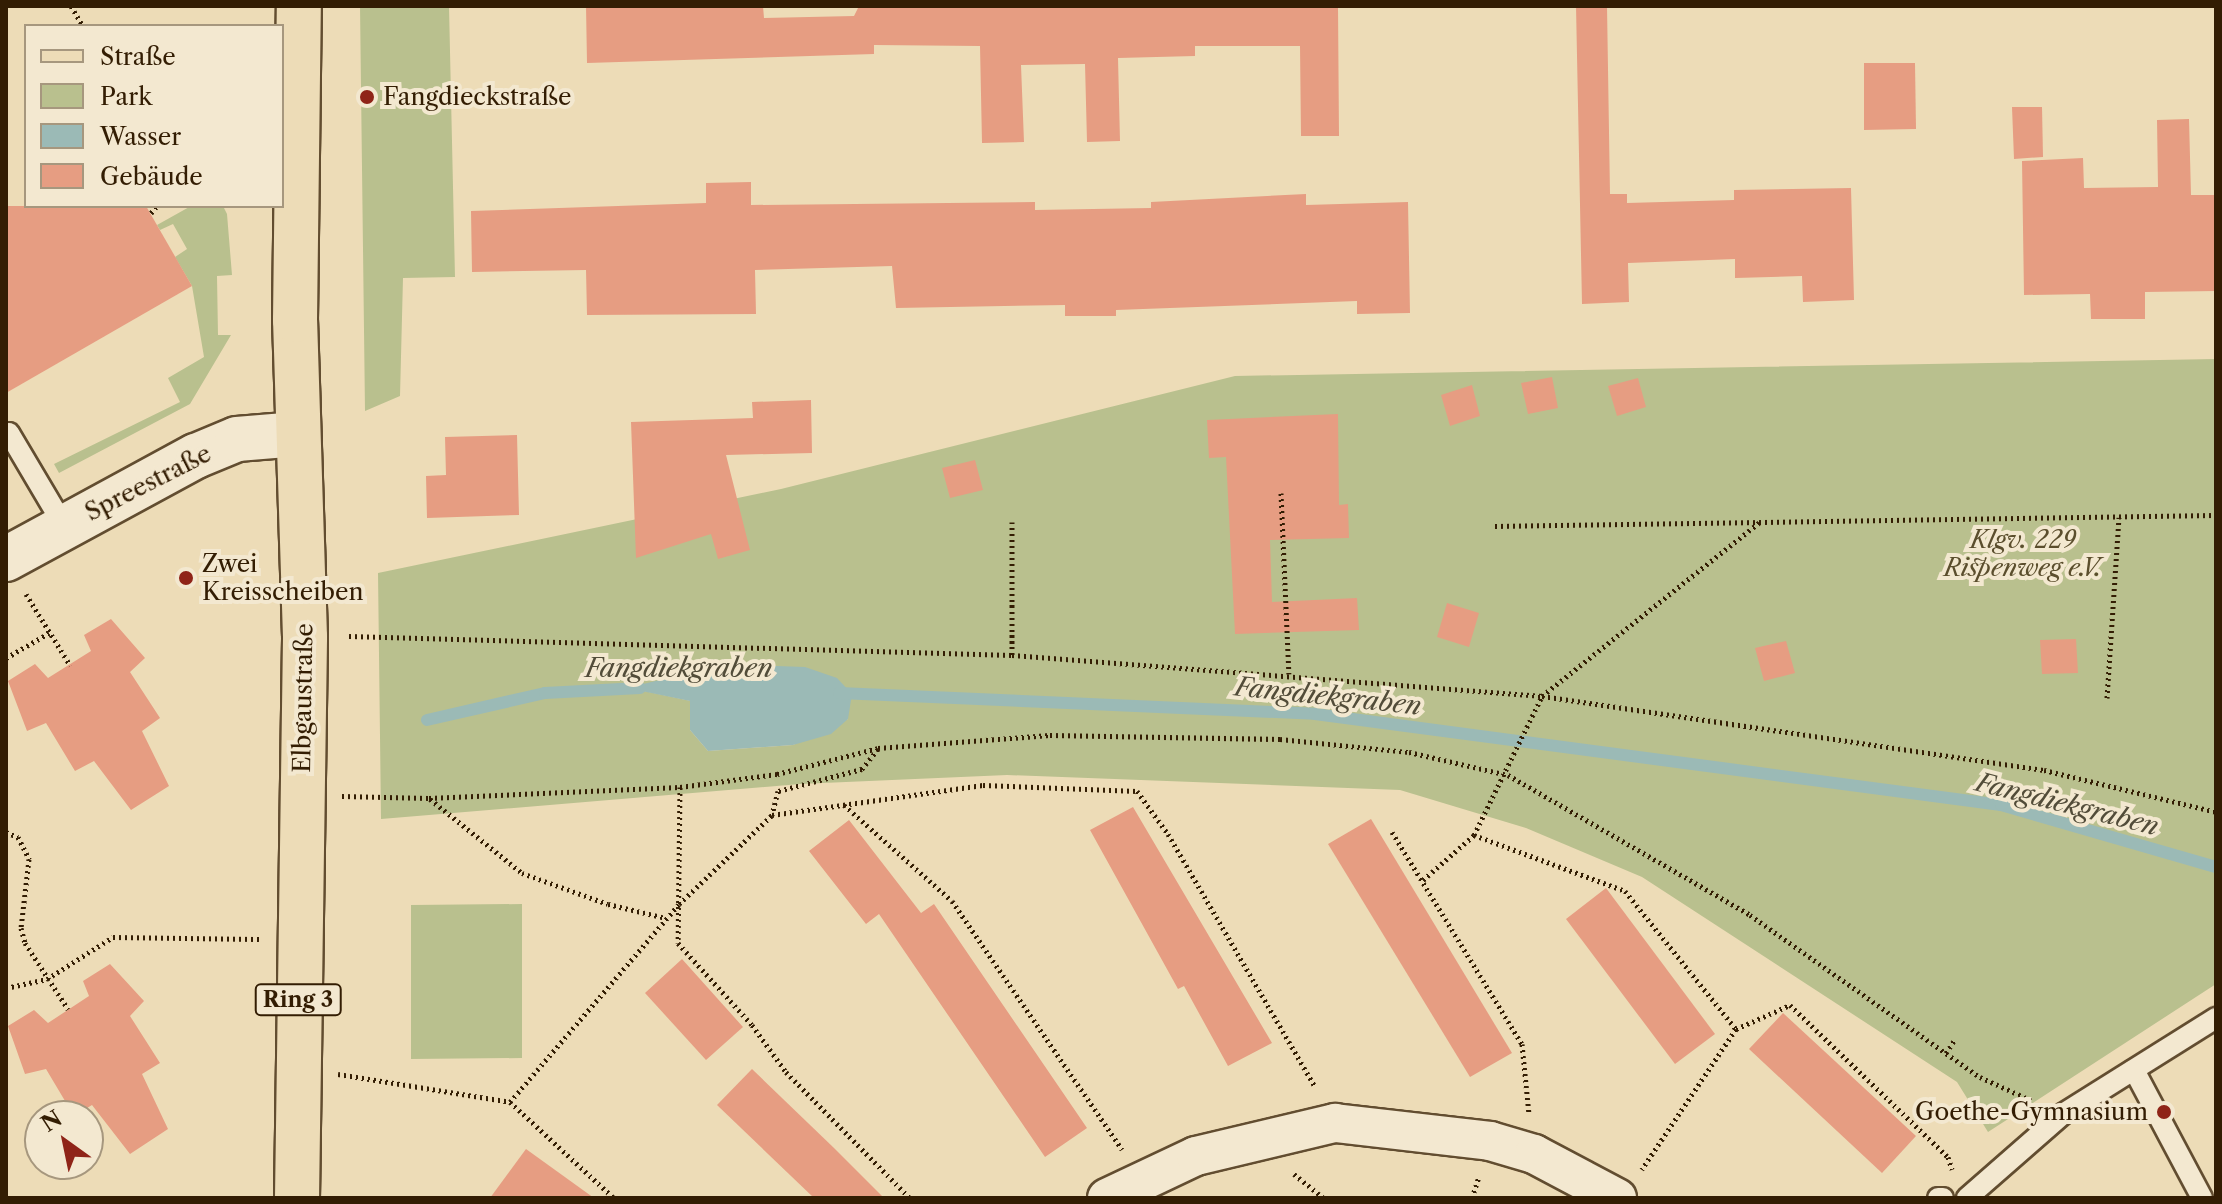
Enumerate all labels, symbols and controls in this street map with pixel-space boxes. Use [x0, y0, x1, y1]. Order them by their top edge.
legend [24, 24, 284, 208]
text: Straße [100, 42, 176, 71]
text: Park [100, 82, 152, 111]
place label: Fangdieckstraße [383, 83, 571, 111]
marker: Fangdieckstraße [358, 88, 376, 106]
text: Wasser [100, 122, 181, 151]
text: Gebäude [100, 162, 203, 191]
street label: Spreestraße [80, 439, 216, 527]
park label: Klgv. 229 Rispenweg e.V. [1944, 526, 2102, 582]
place label: Zwei Kreisscheiben [202, 550, 363, 606]
marker: Zwei Kreisscheiben [177, 569, 195, 587]
street label: Elbgaustraße [287, 623, 319, 773]
water label: Fangdiekgraben [585, 653, 773, 685]
water label: Fangdiekgraben [1233, 672, 1423, 722]
water label: Fangdiekgraben [1972, 767, 2162, 843]
road number: Ring 3 [254, 982, 342, 1018]
place label: Goethe-Gymnasium [1915, 1098, 2148, 1126]
north arrow [24, 1100, 104, 1180]
marker: Goethe-Gymnasium [2155, 1103, 2173, 1121]
text: N [36, 1105, 67, 1138]

